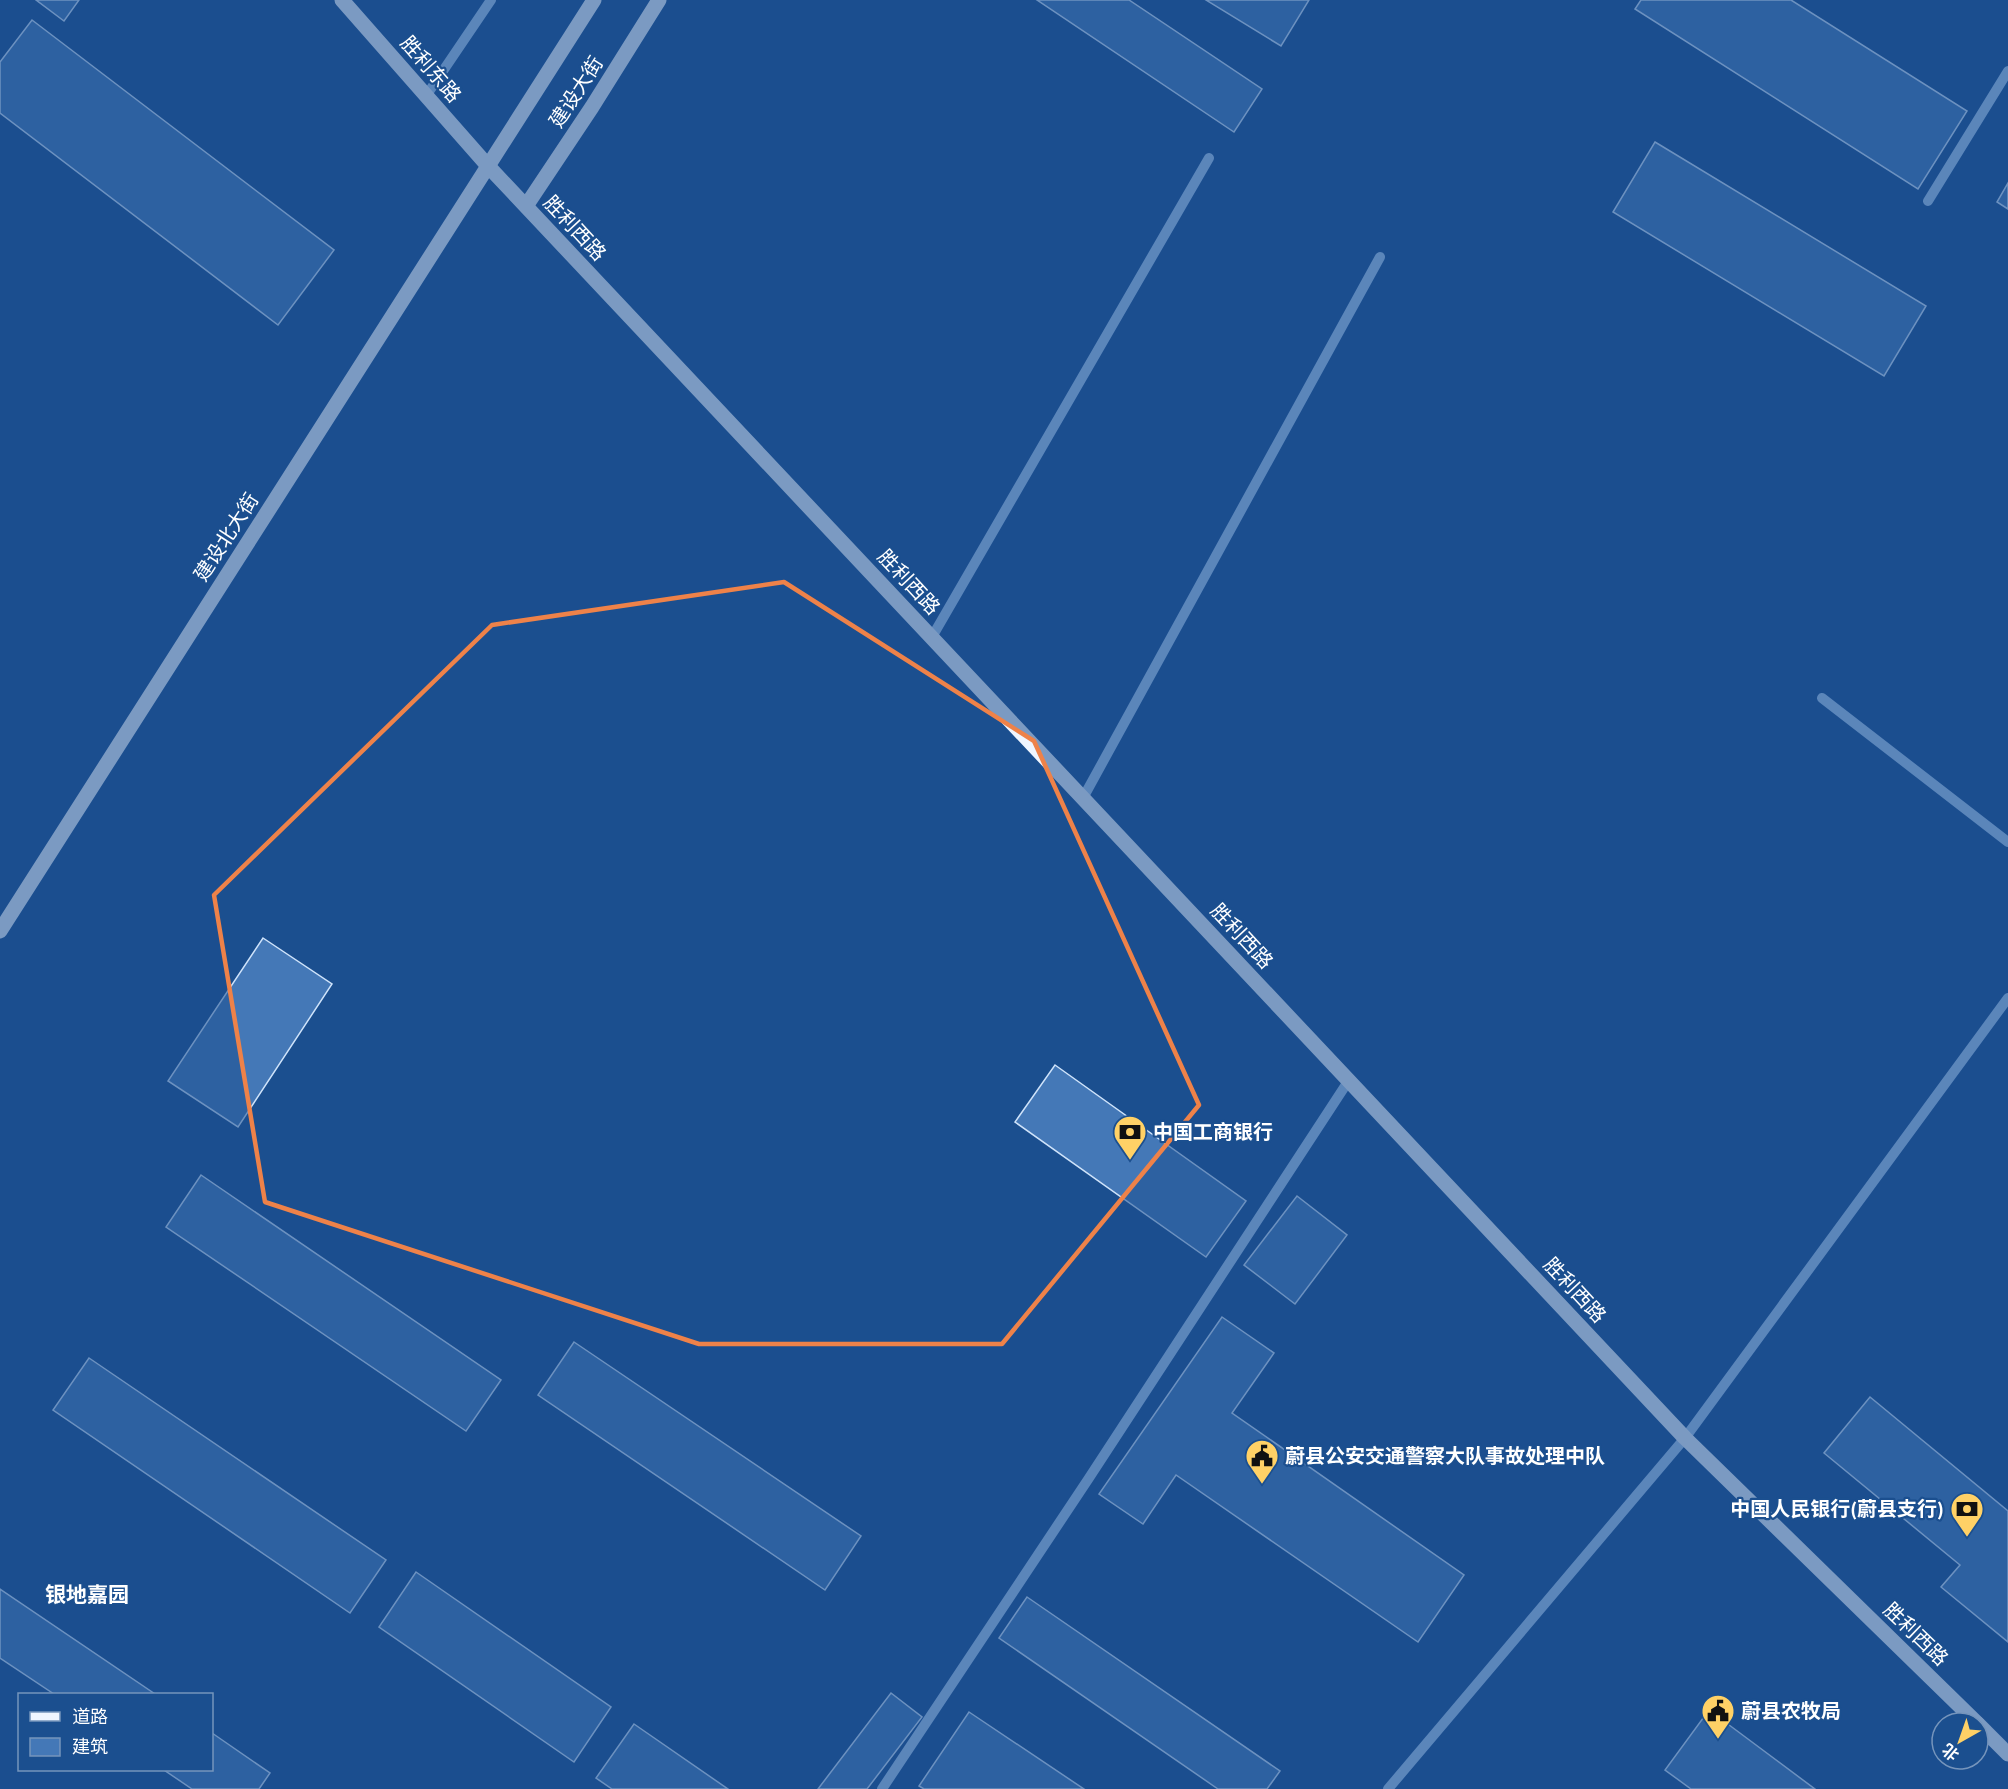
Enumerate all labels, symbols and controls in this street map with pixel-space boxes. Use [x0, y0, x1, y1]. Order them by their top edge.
street label: 胜利东路 [393, 30, 467, 109]
street label: 建设大街 [543, 51, 610, 134]
street label: 胜利西路 [537, 190, 612, 267]
street label: 建设北大街 [188, 488, 266, 587]
street label: 胜利西路 [871, 544, 946, 621]
street label: 胜利西路 [1204, 898, 1279, 975]
bank icon: 中国工商银行 [1112, 1114, 1148, 1161]
place label: 中国工商银行 [1153, 1119, 1273, 1147]
street label: 胜利西路 [1537, 1252, 1612, 1329]
public building icon: 蔚县公安交通警察大队事故处理中队 [1244, 1438, 1280, 1485]
place label: 蔚县公安交通警察大队事故处理中队 [1285, 1443, 1605, 1471]
bank icon: 中国人民银行(蔚县支行) [1949, 1491, 1985, 1538]
place label: 中国人民银行(蔚县支行) [1730, 1496, 1944, 1524]
district label: 银地嘉园 [45, 1580, 129, 1610]
street label: 胜利西路 [1877, 1597, 1954, 1673]
legend [18, 1693, 213, 1771]
public building icon: 蔚县农牧局 [1700, 1693, 1736, 1740]
place label: 蔚县农牧局 [1741, 1698, 1841, 1726]
text: 道路 [72, 1705, 108, 1730]
north arrow [1930, 1711, 1990, 1771]
text: 建筑 [72, 1735, 108, 1760]
text: 北 [1938, 1738, 1964, 1765]

